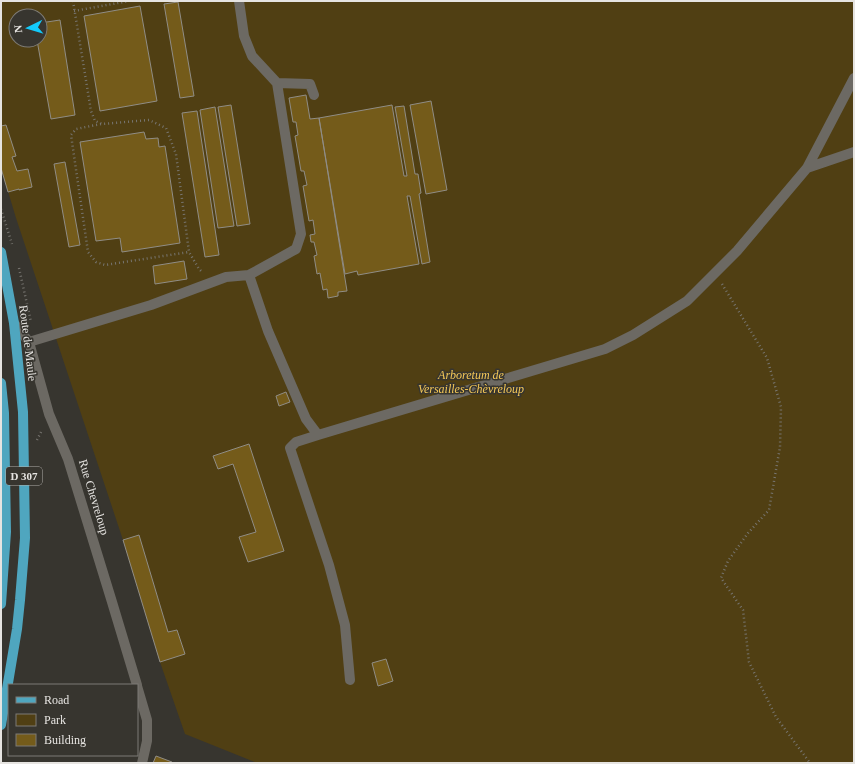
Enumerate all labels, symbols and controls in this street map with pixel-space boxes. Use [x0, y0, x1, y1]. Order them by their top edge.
north arrow [8, 8, 48, 48]
text: N [12, 24, 24, 33]
street label: Route de Maule [16, 304, 40, 382]
park label: Arboretum de Versailles-Chèvreloup [418, 368, 524, 396]
street label: Rue Chevreloup [76, 458, 112, 536]
road number: D 307 [6, 467, 42, 485]
legend [8, 684, 138, 756]
text: Road [44, 693, 69, 707]
text: Park [44, 713, 66, 727]
text: Building [44, 733, 86, 747]

